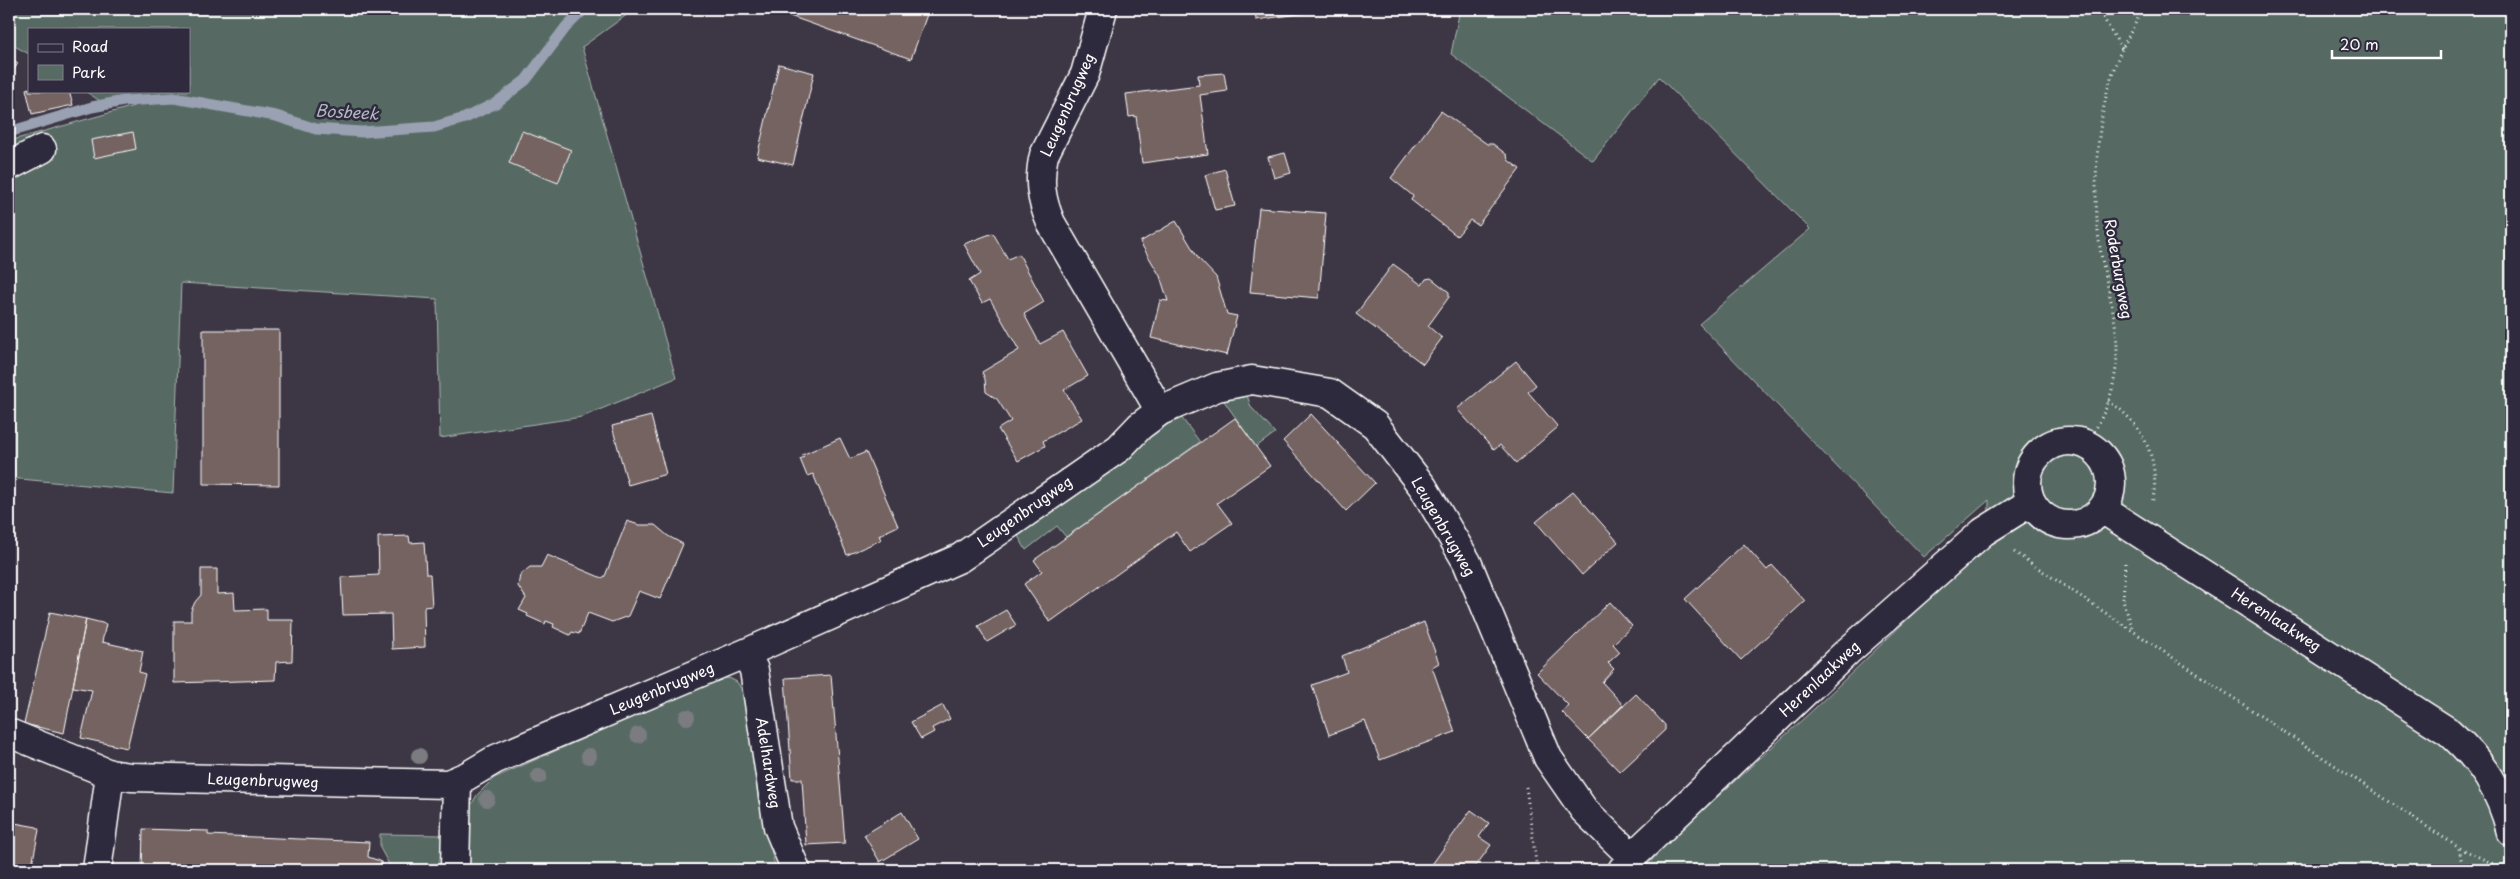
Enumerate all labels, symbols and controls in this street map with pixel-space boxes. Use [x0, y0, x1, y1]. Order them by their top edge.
legend [28, 28, 190, 92]
scale bar [2332, 28, 2441, 60]
text: 20 m [2340, 32, 2379, 55]
text: Road [72, 34, 108, 57]
street label: Leugenbrugweg [1033, 49, 1100, 160]
text: Park [72, 60, 106, 83]
water label: Bosbeek [315, 97, 381, 125]
street label: Roderburgweg [2099, 217, 2140, 321]
street label: Leugenbrugweg [972, 469, 1077, 552]
street label: Leugenbrugweg [1406, 472, 1482, 580]
street label: Herenlaakweg [2227, 581, 2326, 657]
street label: Herenlaakweg [1773, 634, 1865, 722]
street label: Leugenbrugweg [605, 655, 717, 720]
street label: Adelhardweg [751, 715, 788, 810]
street label: Leugenbrugweg [207, 766, 319, 793]

